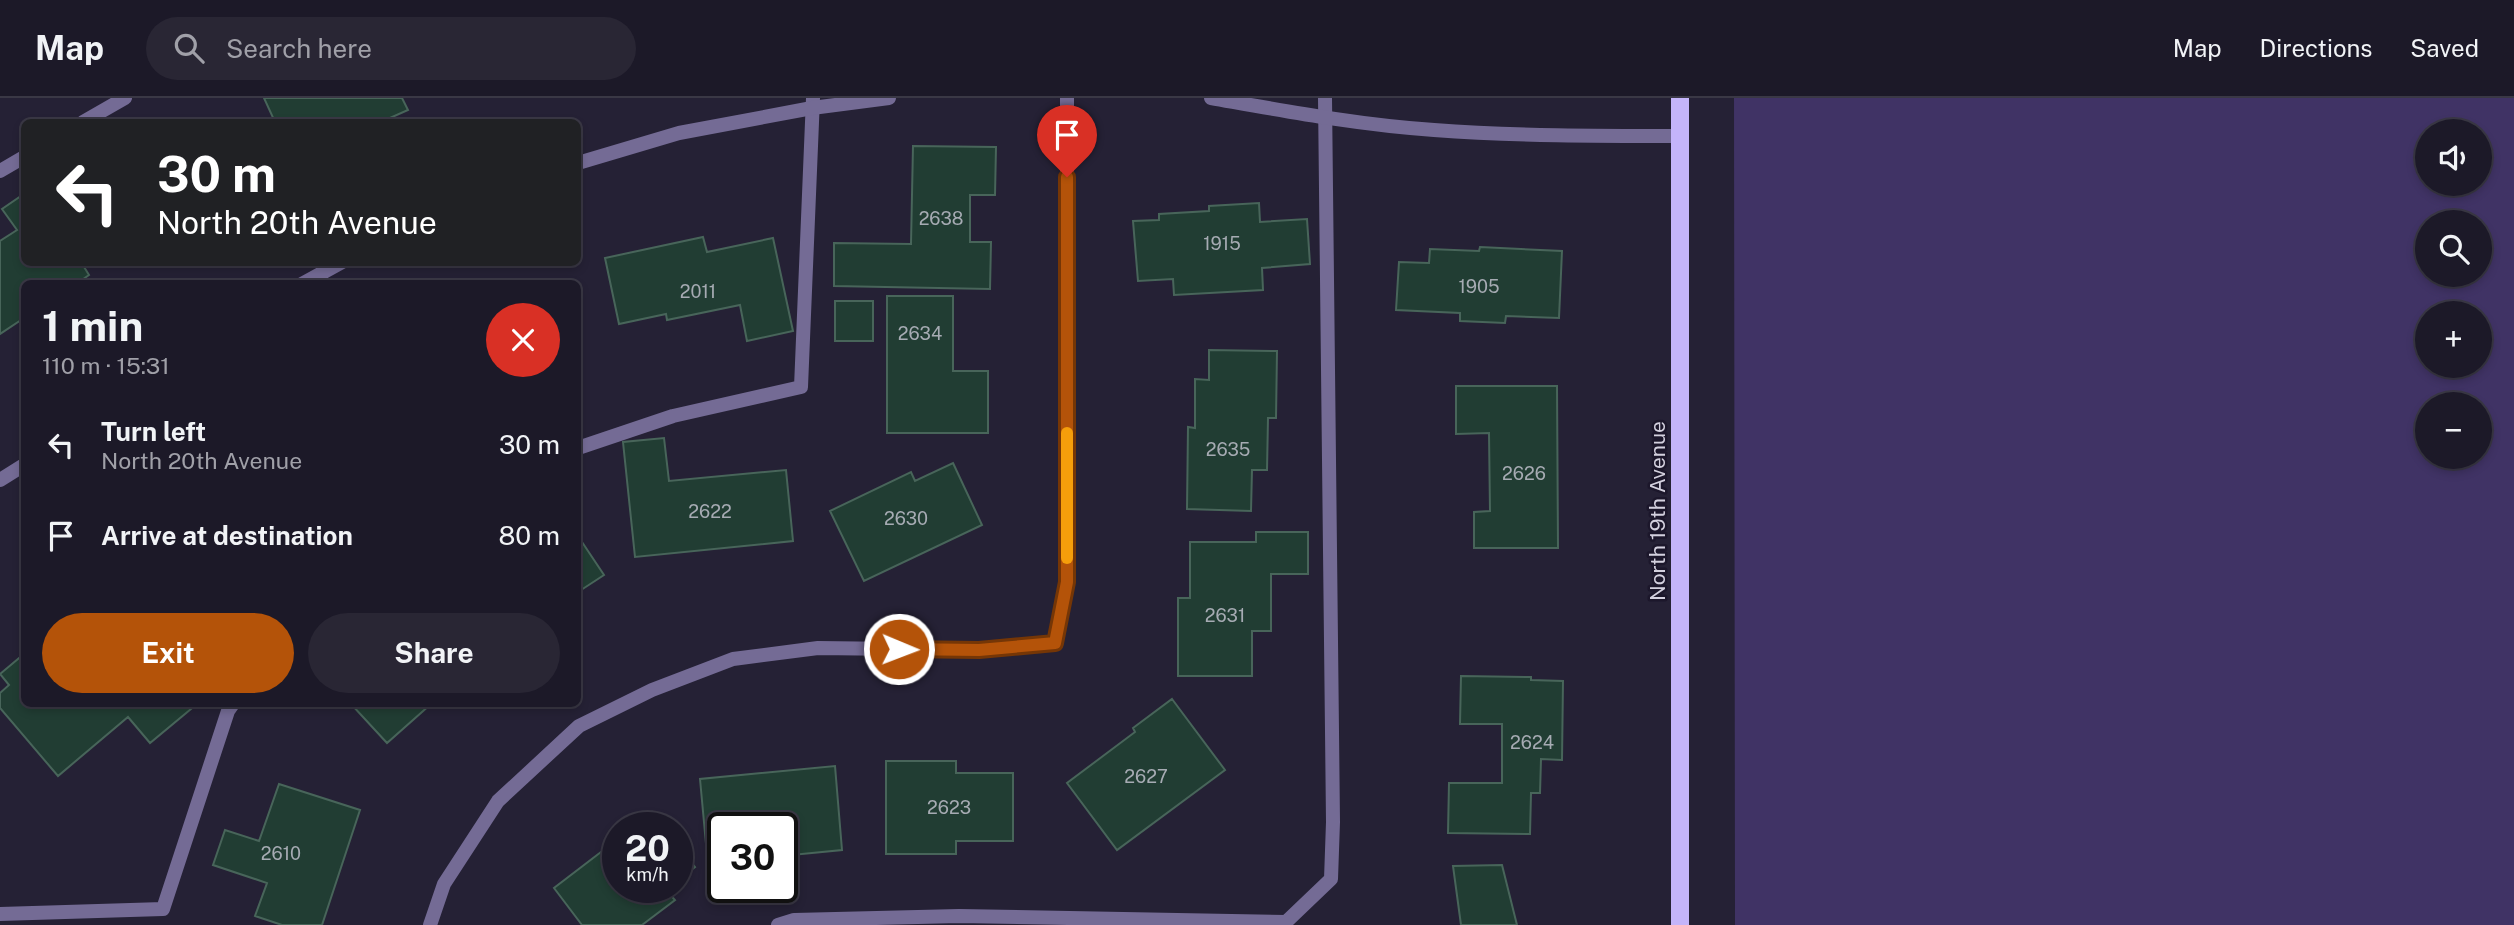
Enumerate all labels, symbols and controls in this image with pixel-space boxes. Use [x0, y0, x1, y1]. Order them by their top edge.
search box [146, 17, 636, 80]
text: Map [35, 29, 104, 67]
icon: search [170, 29, 208, 67]
text: Search here [226, 33, 372, 64]
text: Map [2173, 34, 2222, 62]
text: Directions [2260, 34, 2372, 62]
text: Saved [2410, 34, 2479, 62]
pin [1037, 105, 1097, 177]
icon: arrive [1048, 116, 1086, 154]
map controls [2415, 119, 2492, 469]
button: sound [2415, 119, 2492, 196]
text: 30 m [157, 145, 276, 203]
icon: left [42, 147, 133, 238]
text: North 20th Avenue [157, 204, 437, 241]
house number: 2638 [919, 208, 963, 229]
button: search [2415, 210, 2492, 287]
house number: 1915 [1203, 233, 1241, 254]
house number: 1905 [1459, 276, 1500, 297]
house number: 2011 [680, 281, 716, 302]
text: 1 min [42, 301, 143, 350]
button: + [2415, 301, 2492, 378]
button: close [486, 303, 560, 377]
house number: 2634 [898, 323, 942, 344]
text: 110 m · 15:31 [42, 352, 170, 379]
button: − [2415, 392, 2492, 469]
text: Turn left [101, 416, 206, 447]
street label: North 19th Avenue [1645, 421, 1670, 601]
icon: left [42, 426, 80, 464]
text: 30 m [499, 429, 560, 460]
house number: 2635 [1206, 439, 1250, 460]
text: North 20th Avenue [101, 447, 302, 474]
house number: 2626 [1502, 463, 1546, 484]
house number: 2622 [688, 501, 732, 522]
house number: 2630 [884, 508, 928, 529]
icon: arrive [42, 517, 80, 555]
text: Arrive at destination [101, 520, 353, 551]
text: 80 m [499, 520, 560, 551]
house number: 2631 [1205, 605, 1245, 626]
position arrow [862, 612, 936, 686]
button: Exit [42, 613, 294, 693]
button: Share [308, 613, 560, 693]
house number: 2624 [1510, 732, 1554, 753]
house number: 2627 [1124, 766, 1168, 787]
house number: 2623 [927, 797, 971, 818]
speed limit sign: 30 [707, 812, 798, 903]
text: 20 [625, 828, 670, 869]
house number: 2610 [261, 843, 301, 864]
text: km/h [626, 864, 669, 885]

